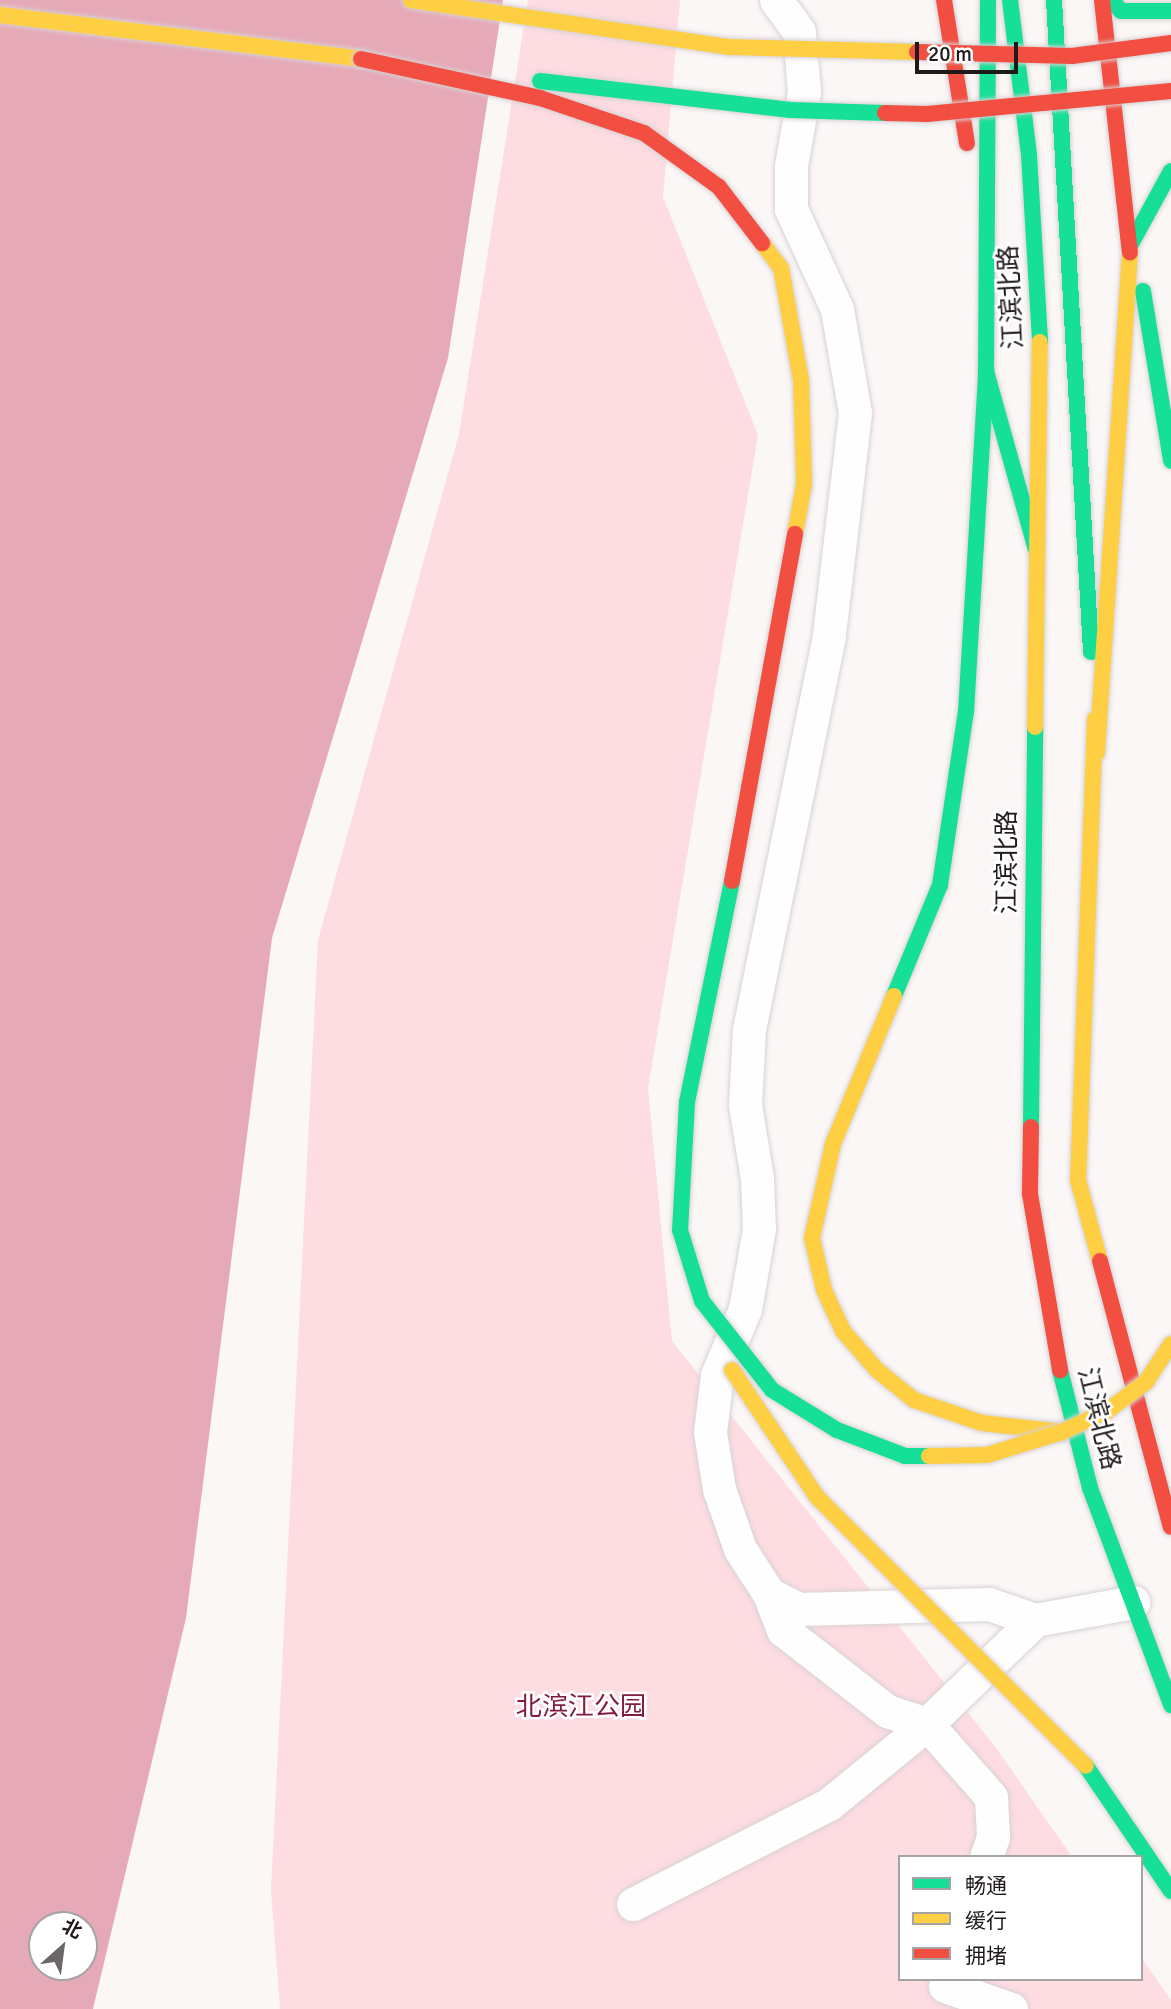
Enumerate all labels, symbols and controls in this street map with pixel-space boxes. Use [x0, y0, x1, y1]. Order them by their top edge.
scale bar [919, 28, 1022, 72]
text: 20 m [928, 41, 972, 67]
street label: 江滨北路 [994, 244, 1030, 350]
street label: 江滨北路 [992, 810, 1024, 914]
street label: 江滨北路 [1070, 1365, 1126, 1473]
park label: 北滨江公园 [516, 1692, 646, 1724]
legend [898, 1855, 1143, 1981]
text: 畅通 [965, 1873, 1007, 1899]
text: 缓行 [965, 1908, 1007, 1934]
north arrow [28, 1911, 98, 1981]
text: 北 [58, 1914, 86, 1944]
text: 拥堵 [965, 1943, 1007, 1969]

